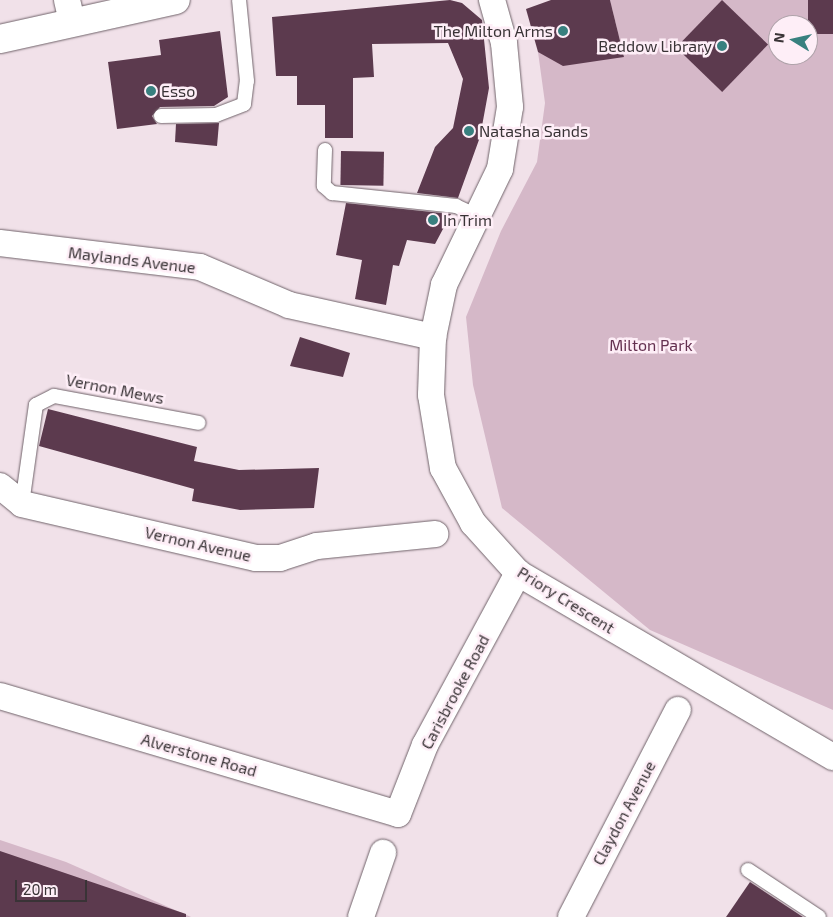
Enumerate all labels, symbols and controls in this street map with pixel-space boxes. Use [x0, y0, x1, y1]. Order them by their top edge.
north arrow [768, 15, 818, 65]
place label: The Milton Arms [433, 21, 553, 41]
marker: The Milton Arms [557, 25, 569, 37]
text: N [769, 31, 788, 44]
place label: Beddow Library [598, 36, 712, 56]
marker: Beddow Library [716, 40, 728, 52]
place label: Esso [161, 81, 195, 101]
marker: Esso [145, 85, 157, 97]
place label: Natasha Sands [479, 121, 588, 141]
marker: Natasha Sands [463, 125, 475, 137]
place label: In Trim [443, 210, 492, 230]
marker: In Trim [427, 214, 439, 226]
street label: Maylands Avenue [67, 243, 197, 277]
park label: Milton Park [609, 335, 693, 355]
street label: Vernon Mews [64, 370, 166, 408]
street label: Vernon Avenue [143, 522, 253, 566]
street label: Priory Crescent [514, 562, 618, 638]
street label: Carisbrooke Road [417, 632, 493, 752]
street label: Alverstone Road [139, 729, 259, 781]
street label: Claydon Avenue [588, 757, 660, 869]
scale bar [18, 870, 90, 902]
text: 20 m [23, 880, 57, 898]

